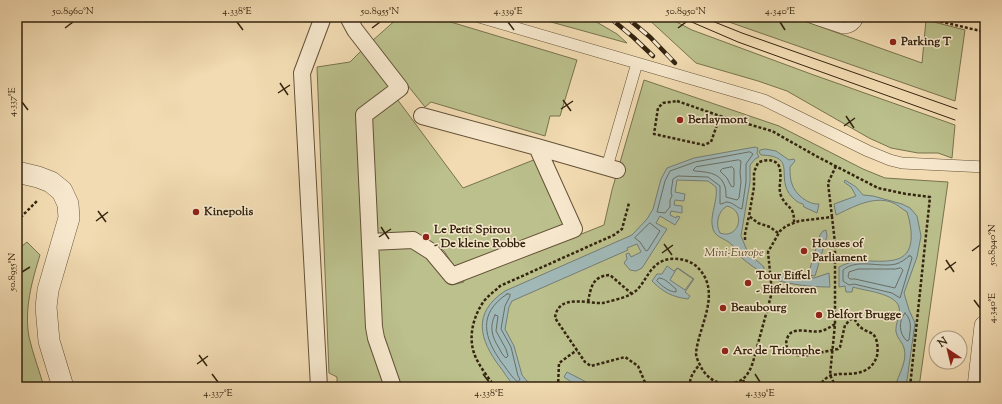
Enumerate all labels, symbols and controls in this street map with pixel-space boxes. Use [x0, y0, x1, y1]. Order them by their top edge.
text: 50.8960°N [51, 4, 94, 19]
text: 4.338°E [222, 4, 252, 19]
text: 50.8955°N [360, 4, 399, 19]
text: 4.339°E [494, 4, 522, 19]
text: 50.8950°N [665, 4, 706, 19]
text: 4.340°E [765, 4, 795, 19]
place label: Parking T [900, 33, 952, 51]
marker: Parking T [888, 37, 898, 47]
text: 4.337°E [5, 87, 20, 117]
place label: Berlaymont [687, 111, 749, 129]
marker: Berlaymont [675, 115, 685, 125]
place label: Kinepolis [203, 203, 253, 221]
marker: Kinepolis [191, 207, 201, 217]
place label: Le Petit Spirou - De kleine Robbe [433, 221, 526, 253]
text: 50.8940°N [985, 224, 1000, 267]
marker: Le Petit Spirou - De kleine Robbe [421, 232, 431, 242]
place label: Houses of Parliament [811, 235, 868, 267]
park label: Mini-Europe [704, 244, 764, 262]
marker: Houses of Parliament [799, 246, 809, 256]
text: 50.8955°N [5, 253, 20, 292]
place label: Tour Eiffel - Eiffeltoren [755, 267, 818, 299]
marker: Tour Eiffel - Eiffeltoren [743, 278, 753, 288]
text: 4.340°E [985, 293, 1000, 323]
place label: Beaubourg [730, 299, 787, 317]
marker: Beaubourg [718, 303, 728, 313]
place label: Belfort Brugge [826, 306, 902, 324]
marker: Belfort Brugge [814, 310, 824, 320]
north arrow [928, 330, 968, 370]
text: N [934, 333, 951, 352]
place label: Arc de Triomphe [732, 342, 821, 360]
marker: Arc de Triomphe [720, 346, 730, 356]
text: 4.337°E [203, 386, 233, 401]
text: 4.338°E [474, 386, 504, 401]
text: 4.339°E [746, 386, 774, 401]

